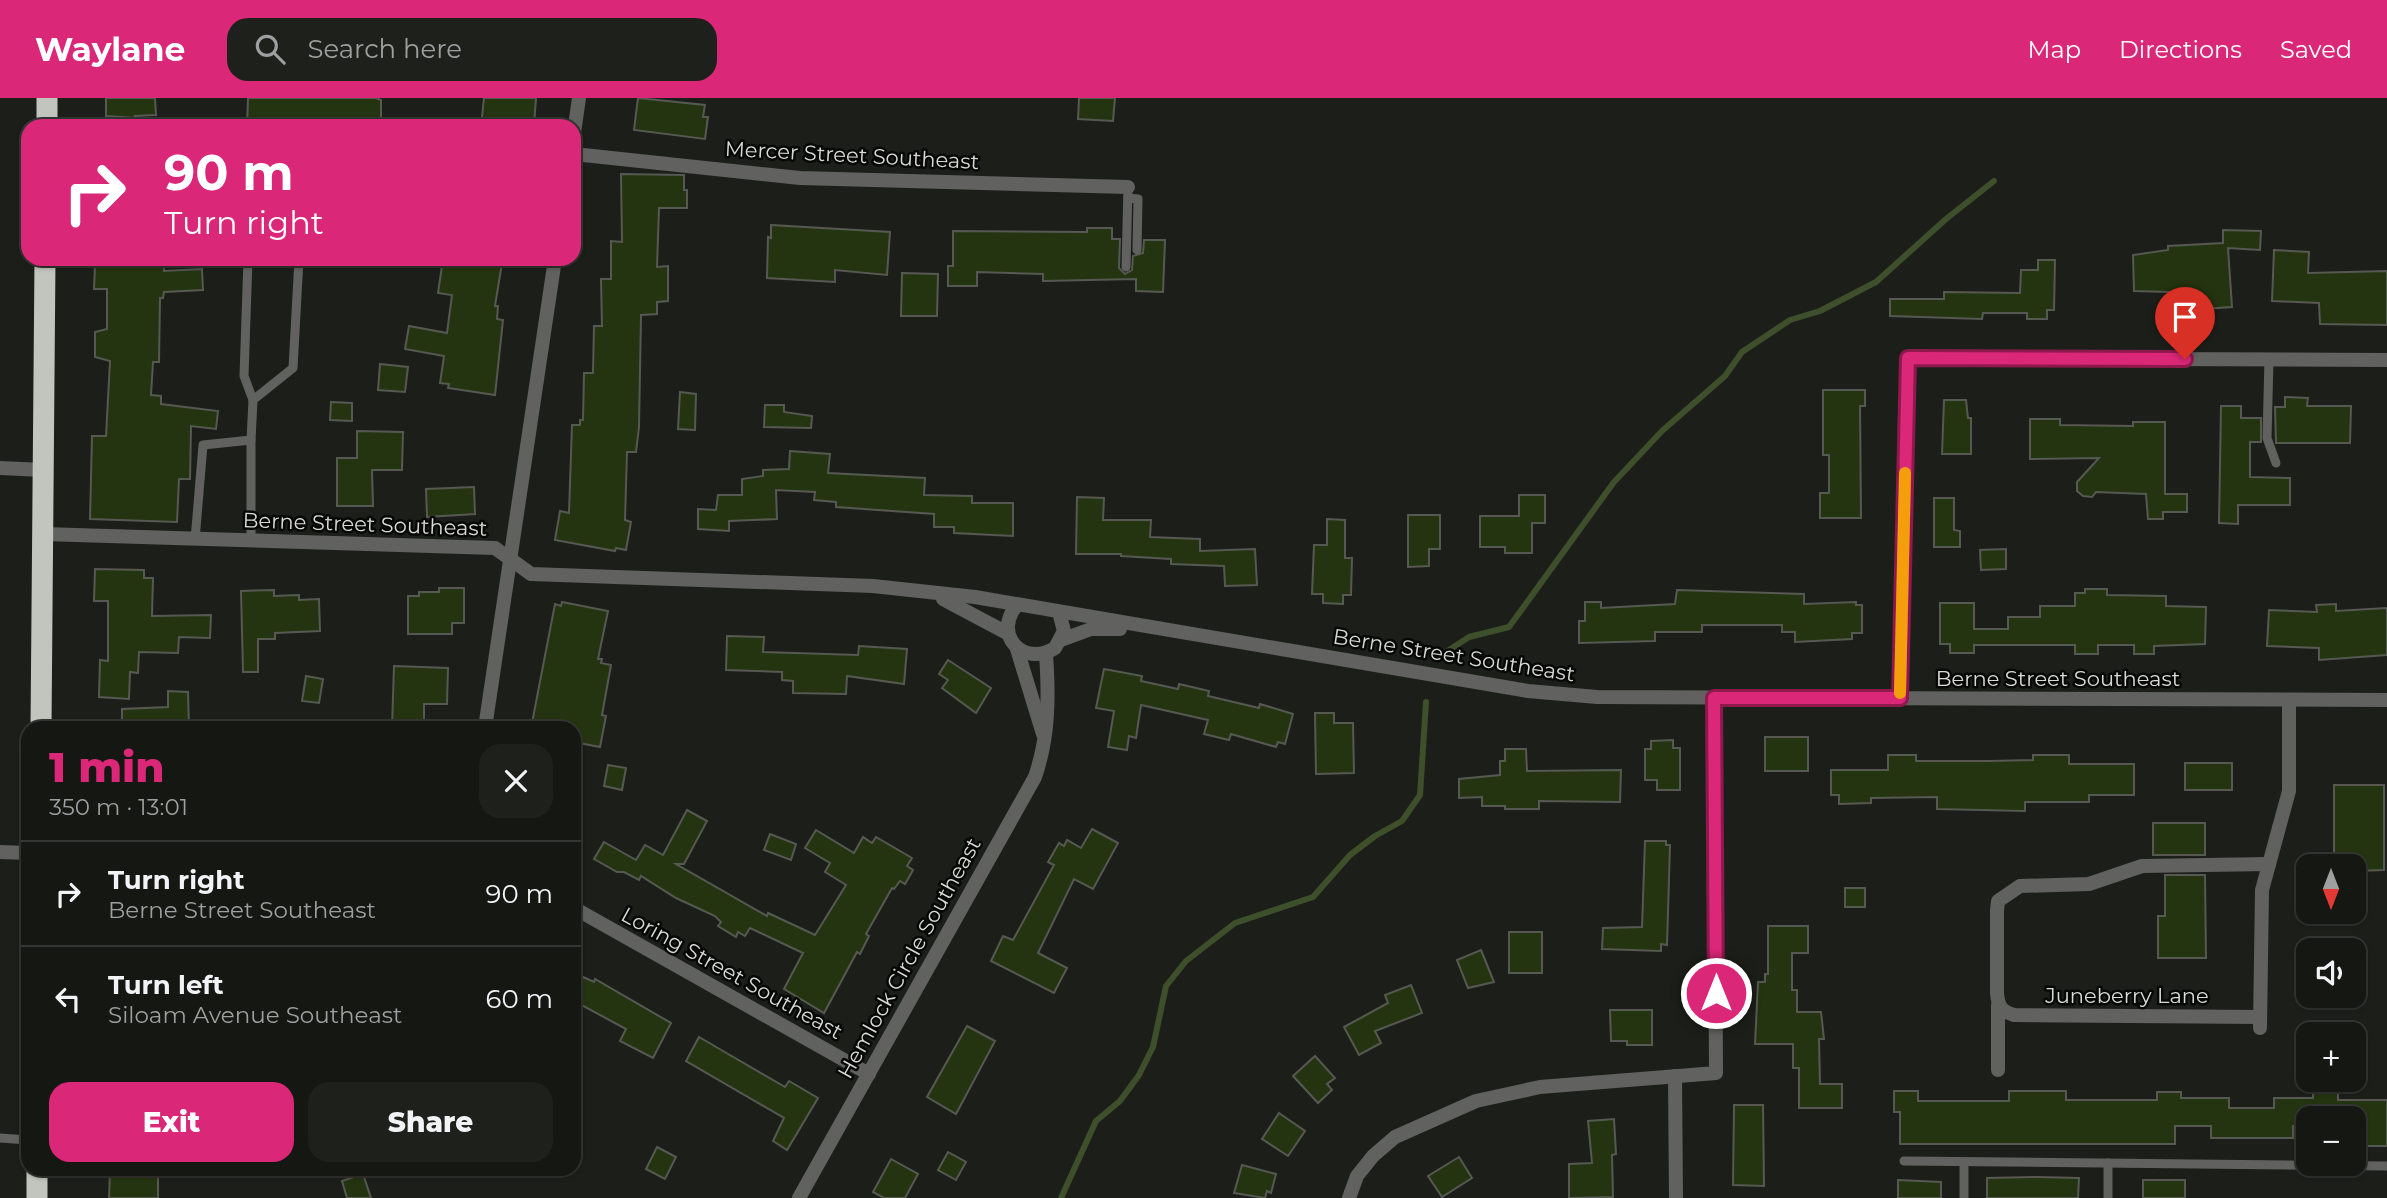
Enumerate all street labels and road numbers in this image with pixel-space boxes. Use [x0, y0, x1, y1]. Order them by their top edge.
street label: Mercer Street Southeast [724, 136, 980, 174]
street label: Berne Street Southeast [242, 507, 488, 541]
street label: Berne Street Southeast [1331, 624, 1577, 686]
street label: Berne Street Southeast [1936, 666, 2180, 691]
street label: Hemlock Circle Southeast [832, 833, 986, 1083]
street label: Loring Street Southeast [617, 902, 847, 1044]
street label: Juneberry Lane [2044, 983, 2209, 1008]

